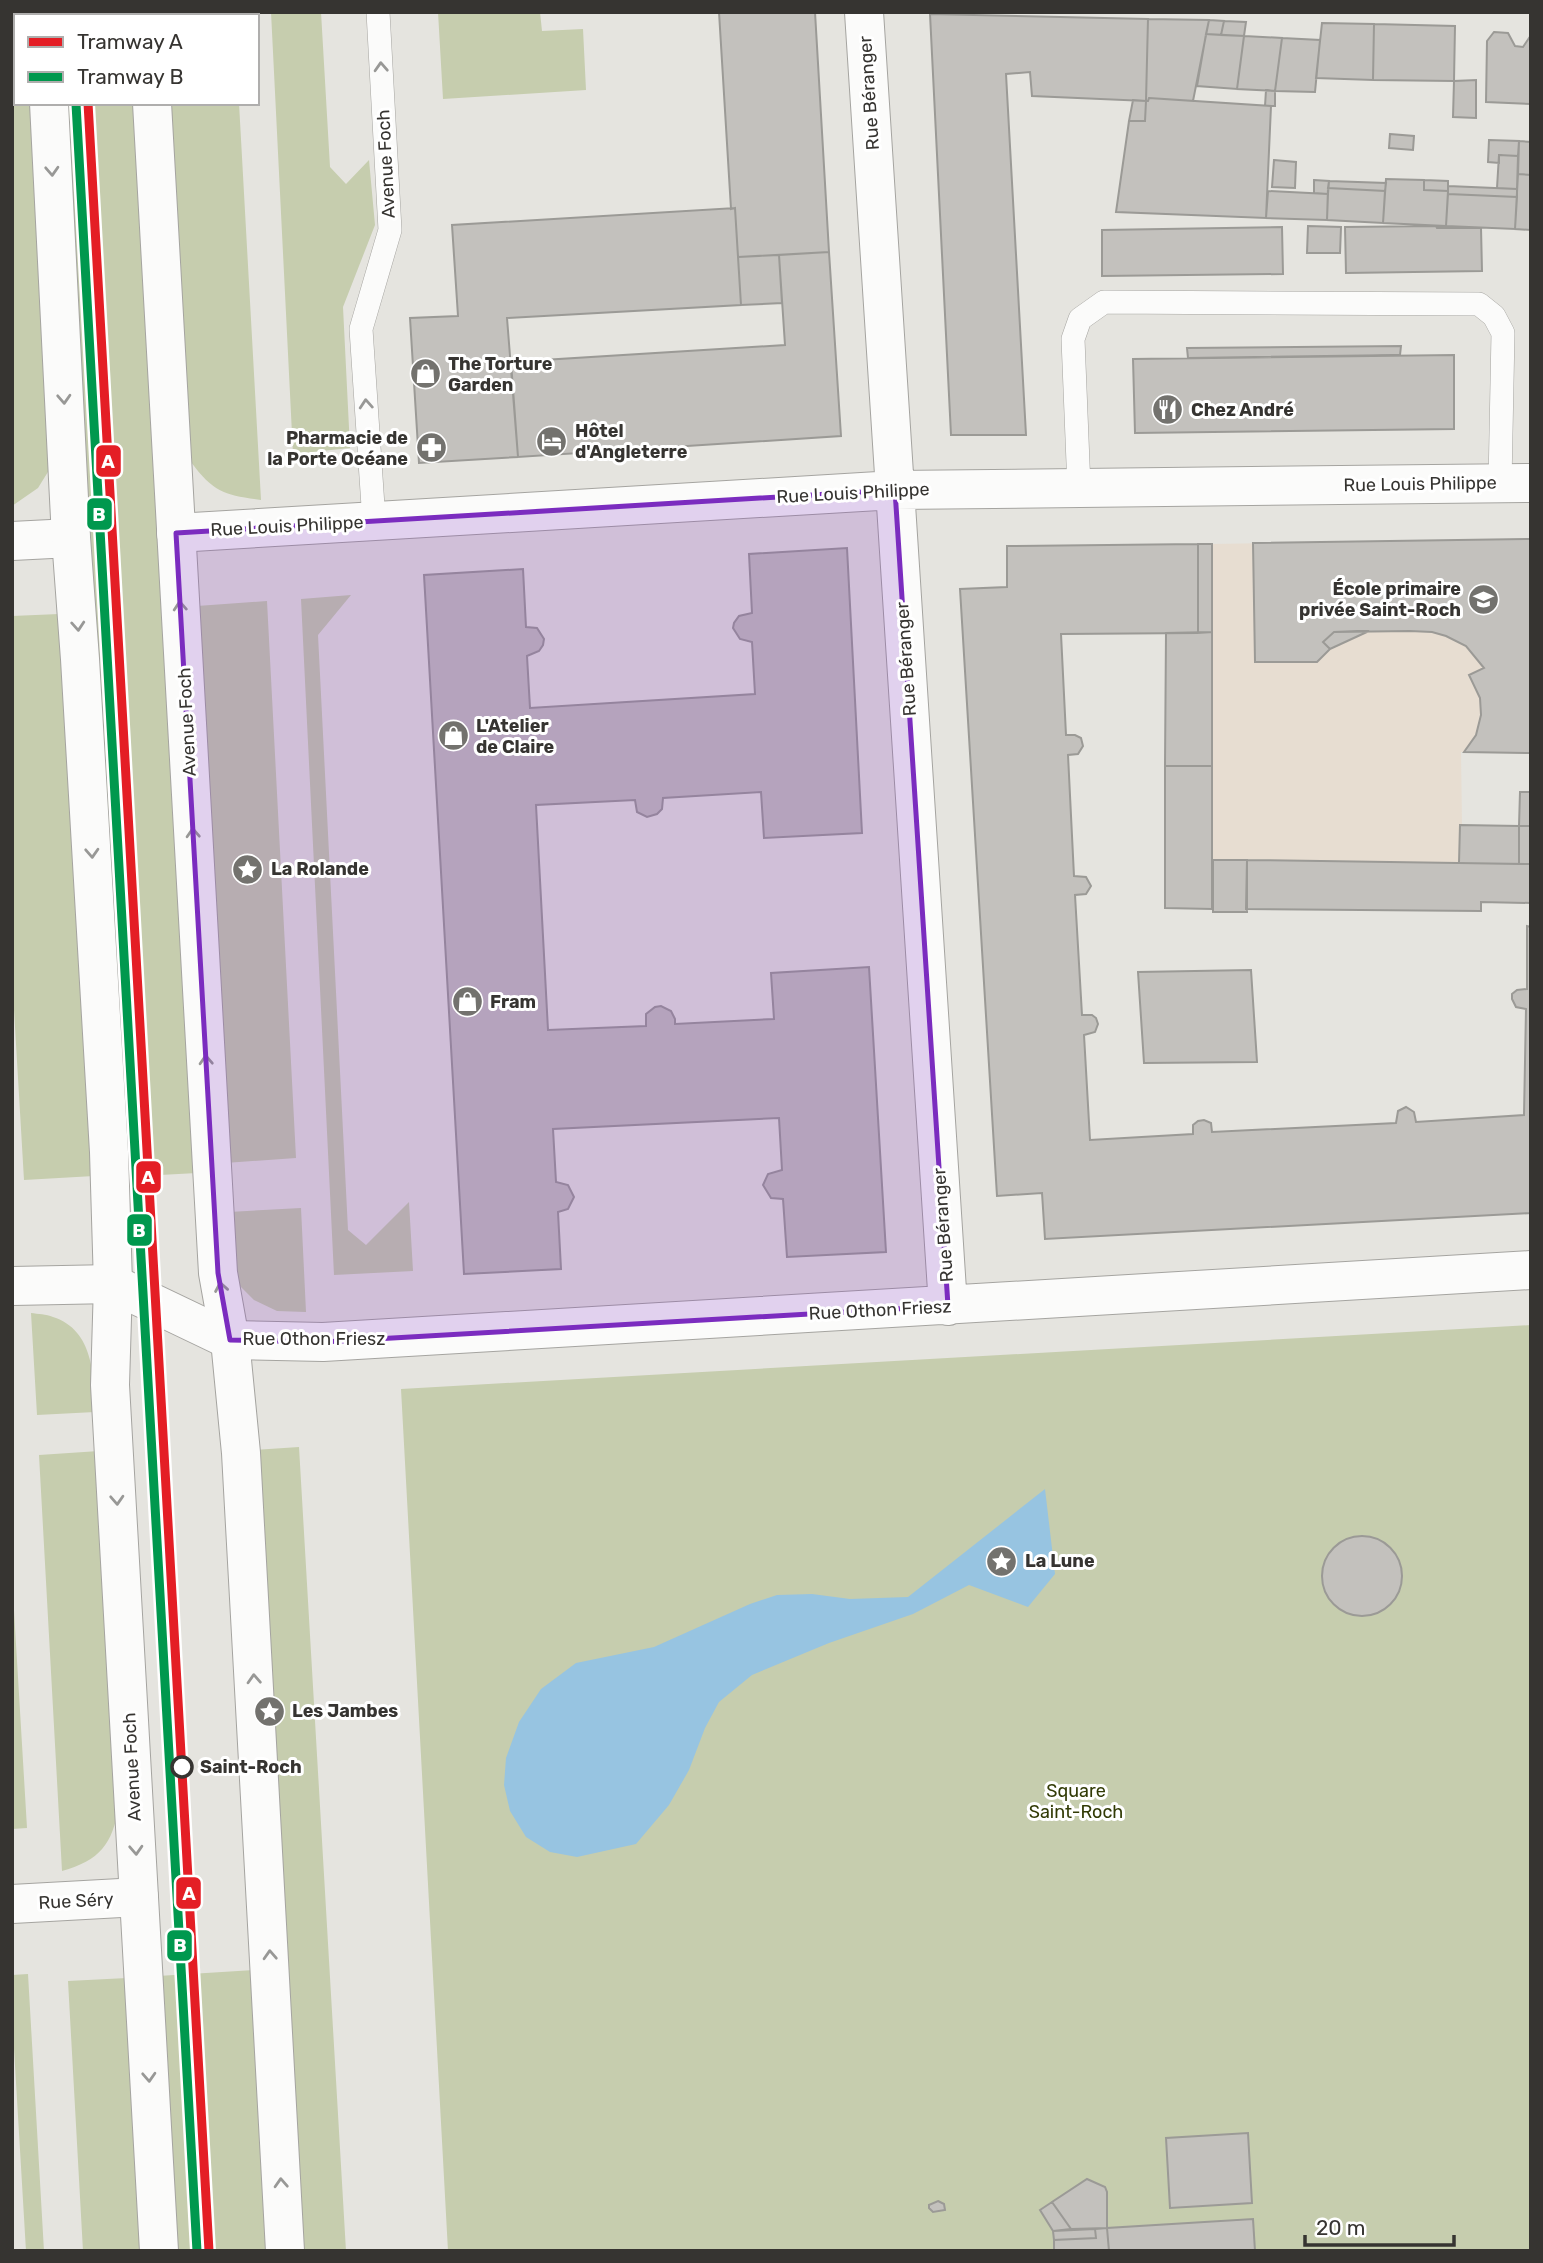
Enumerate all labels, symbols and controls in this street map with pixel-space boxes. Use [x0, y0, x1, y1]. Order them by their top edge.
legend [14, 14, 259, 105]
text: Tramway A [77, 29, 183, 54]
street label: Rue Béranger [854, 35, 884, 151]
one-way arrow [373, 61, 388, 72]
text: Tramway B [77, 64, 183, 89]
street label: Avenue Foch [372, 109, 400, 219]
one-way arrow [45, 166, 60, 177]
place label: The Torture Garden [448, 353, 553, 396]
shop icon: The Torture Garden [408, 357, 442, 391]
one-way arrow [57, 393, 72, 404]
restaurant icon: Chez André [1151, 393, 1185, 427]
one-way arrow [358, 398, 373, 409]
place label: Chez André [1191, 399, 1294, 421]
place label: Hôtel d'Angleterre [575, 420, 688, 463]
hotel icon: Hôtel d'Angleterre [535, 424, 569, 458]
place label: Pharmacie de la Porte Océane [267, 427, 408, 470]
pharmacy icon: Pharmacie de la Porte Océane [414, 431, 448, 465]
line badge: A [95, 444, 122, 478]
text: A [101, 450, 115, 473]
street label: Rue Louis Philippe [1343, 472, 1497, 496]
street label: Rue Louis Philippe [776, 478, 930, 508]
line badge: B [86, 497, 113, 531]
text: B [92, 503, 106, 526]
street label: Rue Louis Philippe [210, 511, 364, 541]
place label: École primaire privée Saint-Roch [1299, 578, 1461, 621]
school or university icon: École primaire privée Saint-Roch [1467, 582, 1501, 616]
one-way arrow [173, 600, 188, 611]
street label: Rue Béranger [891, 601, 921, 717]
one-way arrow [70, 620, 85, 631]
street label: Avenue Foch [173, 667, 201, 777]
place label: L'Atelier de Claire [476, 715, 555, 758]
shop icon: L'Atelier de Claire [436, 719, 470, 753]
one-way arrow [186, 828, 201, 839]
one-way arrow [84, 847, 99, 858]
place icon: La Rolande [231, 852, 265, 886]
place label: La Rolande [271, 858, 369, 880]
shop icon: Fram [450, 985, 484, 1019]
place label: Fram [490, 991, 536, 1013]
one-way arrow [199, 1055, 214, 1066]
line badge: A [135, 1160, 162, 1194]
text: A [141, 1166, 155, 1189]
street label: Rue Béranger [928, 1167, 958, 1283]
line badge: B [126, 1213, 153, 1247]
text: B [132, 1219, 146, 1242]
one-way arrow [214, 1281, 229, 1293]
street label: Rue Othon Friesz [808, 1295, 952, 1325]
street label: Rue Othon Friesz [243, 1328, 385, 1350]
one-way arrow [109, 1495, 124, 1506]
place icon: La Lune [985, 1544, 1019, 1578]
place label: La Lune [1025, 1550, 1095, 1572]
one-way arrow [247, 1674, 262, 1685]
place icon: Les Jambes [252, 1694, 286, 1728]
place label: Les Jambes [292, 1700, 398, 1722]
street label: Avenue Foch [118, 1712, 146, 1822]
marker: Saint-Roch [171, 1756, 193, 1778]
place label: Saint-Roch [200, 1756, 302, 1778]
park label: Square Saint-Roch [1029, 1780, 1123, 1823]
one-way arrow [129, 1844, 144, 1855]
line badge: A [175, 1876, 202, 1910]
text: A [182, 1882, 196, 1905]
street label: Rue Séry [38, 1888, 114, 1914]
line badge: B [166, 1929, 193, 1962]
text: B [173, 1934, 187, 1957]
one-way arrow [262, 1950, 277, 1961]
one-way arrow [141, 2071, 156, 2082]
one-way arrow [274, 2177, 289, 2188]
scale bar [1305, 2204, 1454, 2248]
text: 20 m [1316, 2215, 1365, 2240]

